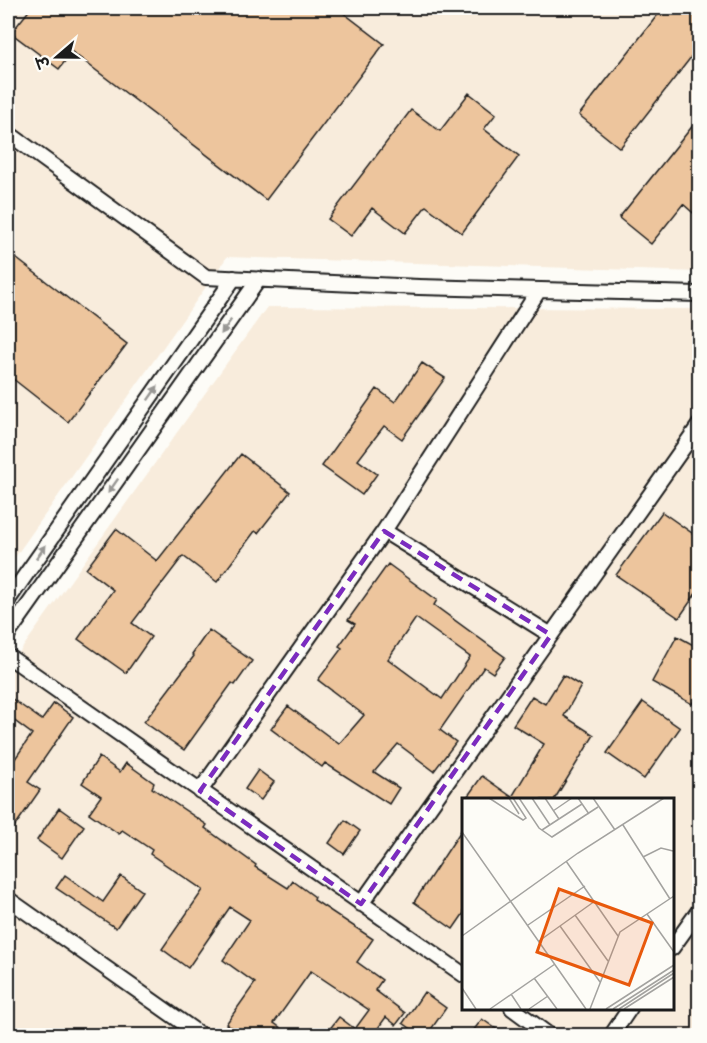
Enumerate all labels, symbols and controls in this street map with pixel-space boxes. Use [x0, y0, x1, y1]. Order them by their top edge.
north arrow [27, 27, 87, 87]
text: उ [32, 52, 56, 72]
one-way arrow [220, 320, 232, 335]
one-way arrow [147, 385, 159, 401]
one-way arrow [107, 478, 119, 494]
one-way arrow [35, 544, 46, 560]
inset map [462, 798, 674, 1010]

